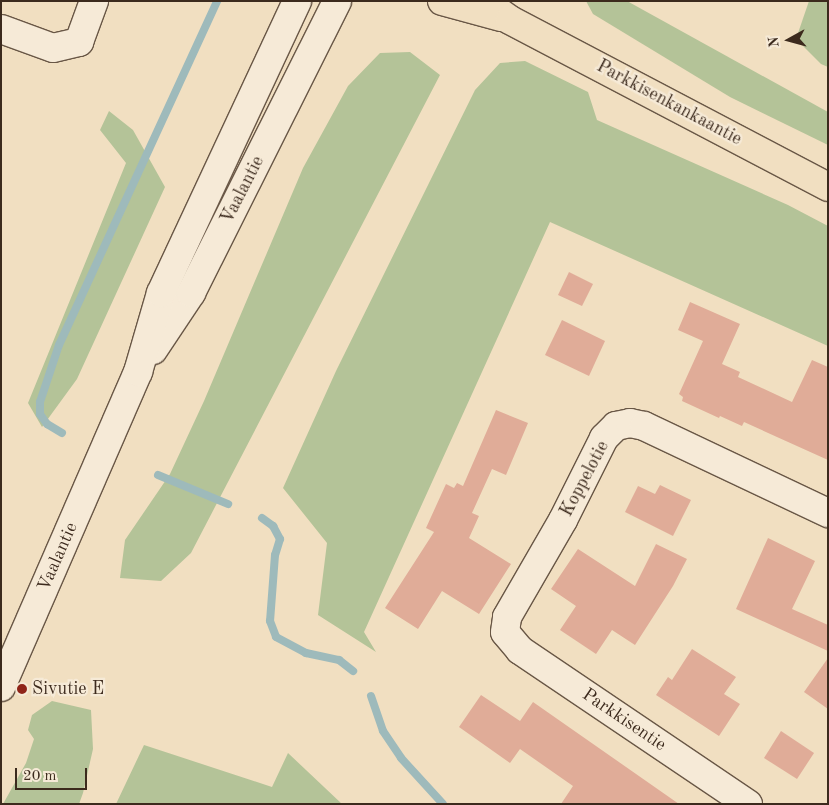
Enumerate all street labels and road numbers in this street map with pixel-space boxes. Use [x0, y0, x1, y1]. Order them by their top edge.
street label: Parkkisenkankaantie [593, 56, 745, 150]
street label: Vaalantie [217, 153, 269, 227]
street label: Koppelotie [556, 437, 614, 521]
street label: Vaalantie [33, 519, 83, 595]
street label: Parkkisentie [578, 684, 670, 756]

